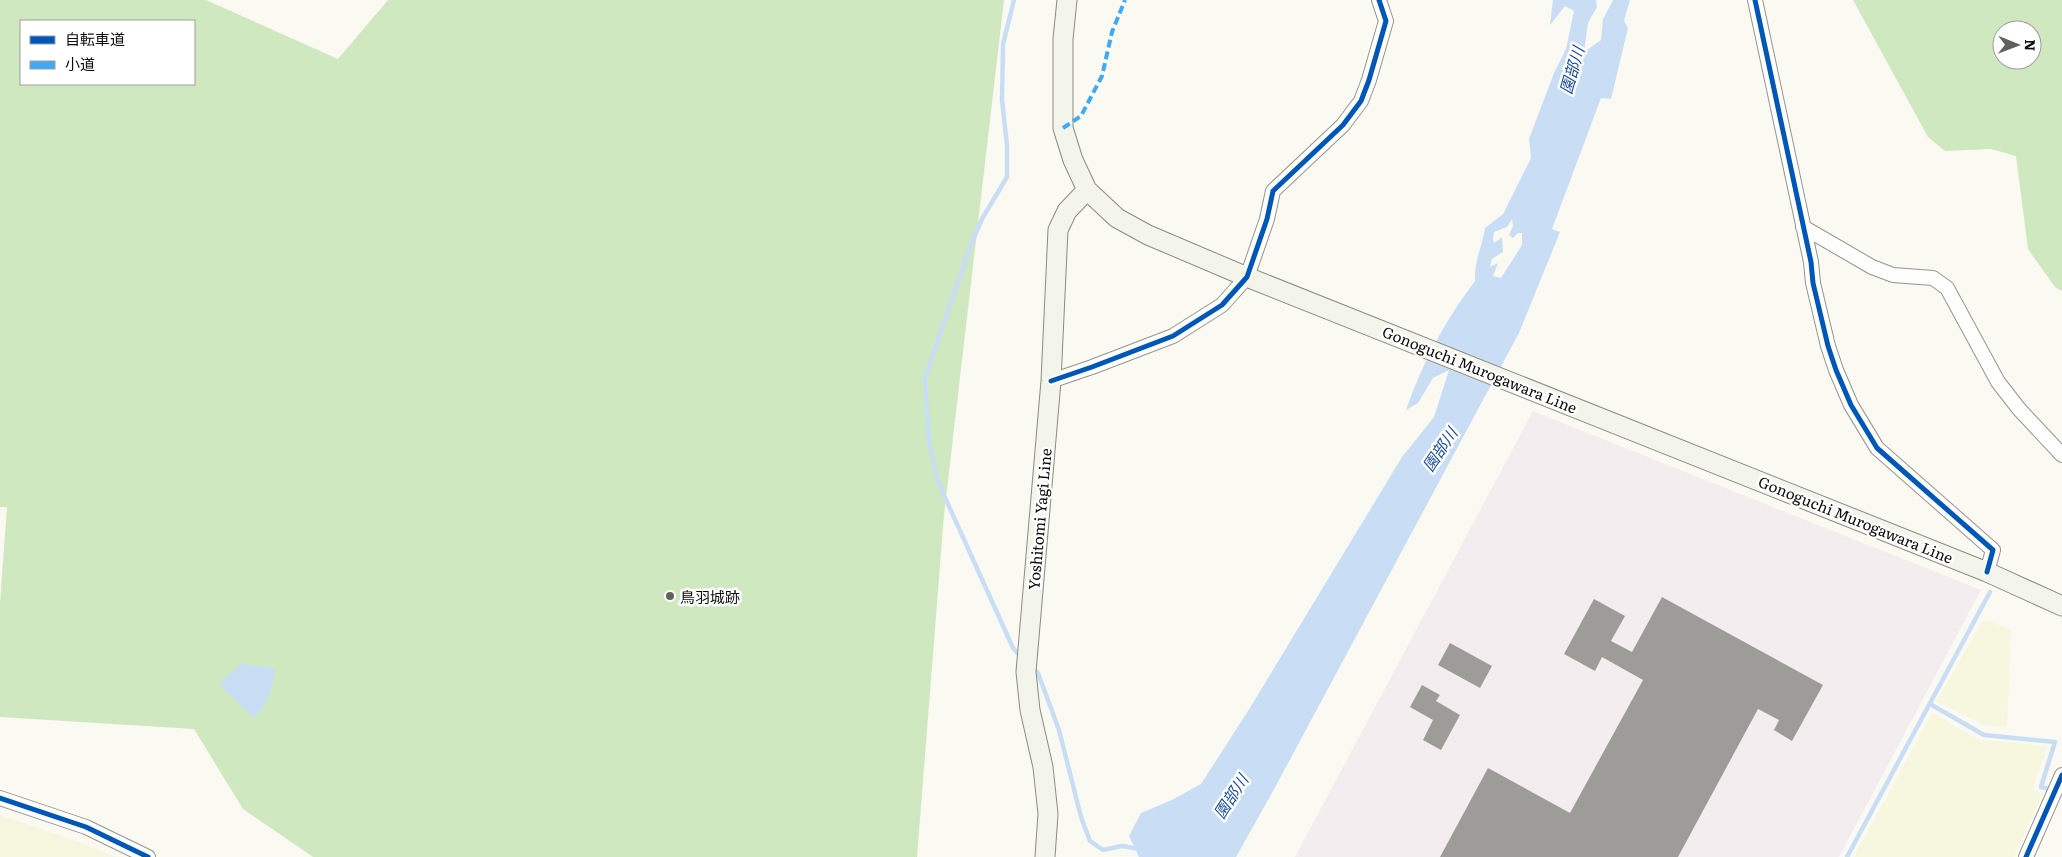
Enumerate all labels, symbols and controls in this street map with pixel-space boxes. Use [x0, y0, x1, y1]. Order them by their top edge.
legend [20, 20, 195, 85]
north arrow [1992, 20, 2042, 70]
text: 自転車道 [65, 27, 125, 50]
text: N [2021, 39, 2041, 52]
water label: 園部川 [1553, 42, 1590, 96]
text: 小道 [65, 52, 95, 75]
street label: Gonoguchi Murogawara Line [1379, 319, 1581, 419]
water label: 園部川 [1416, 421, 1463, 476]
street label: Yoshitomi Yagi Line [1021, 447, 1057, 591]
street label: Gonoguchi Murogawara Line [1755, 469, 1957, 569]
place label: 鳥羽城跡 [680, 585, 740, 608]
marker: 鳥羽城跡 [664, 590, 676, 602]
water label: 園部川 [1207, 768, 1254, 823]

